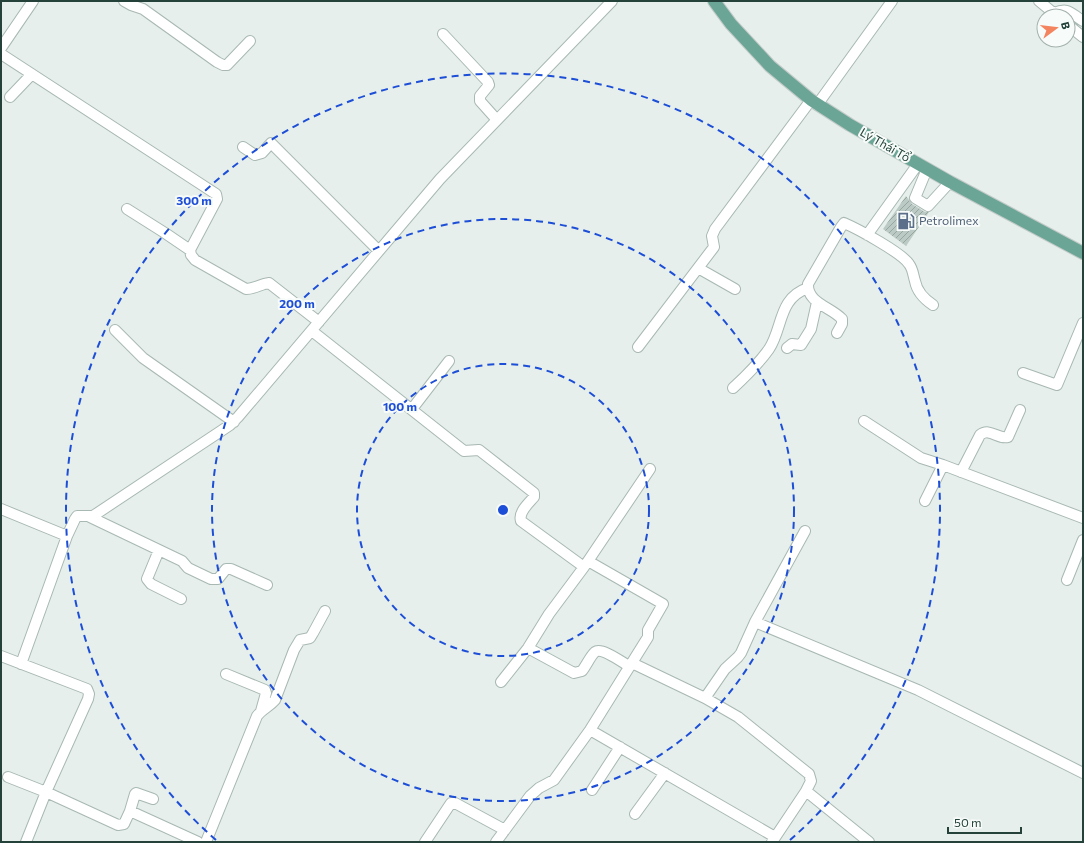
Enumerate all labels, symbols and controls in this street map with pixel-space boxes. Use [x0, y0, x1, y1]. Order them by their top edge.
north arrow [1036, 8, 1076, 48]
text: B [1059, 20, 1073, 30]
street label: Lý Thái Tổ [858, 124, 913, 164]
text: 300 m [176, 193, 212, 207]
fuel station icon: Petrolimex [896, 211, 916, 231]
place label: Petrolimex [919, 213, 979, 227]
text: 200 m [279, 296, 315, 310]
text: 100 m [383, 399, 417, 413]
centre of rings [496, 503, 510, 517]
scale bar [948, 809, 1021, 835]
text: 50 m [954, 815, 982, 829]

